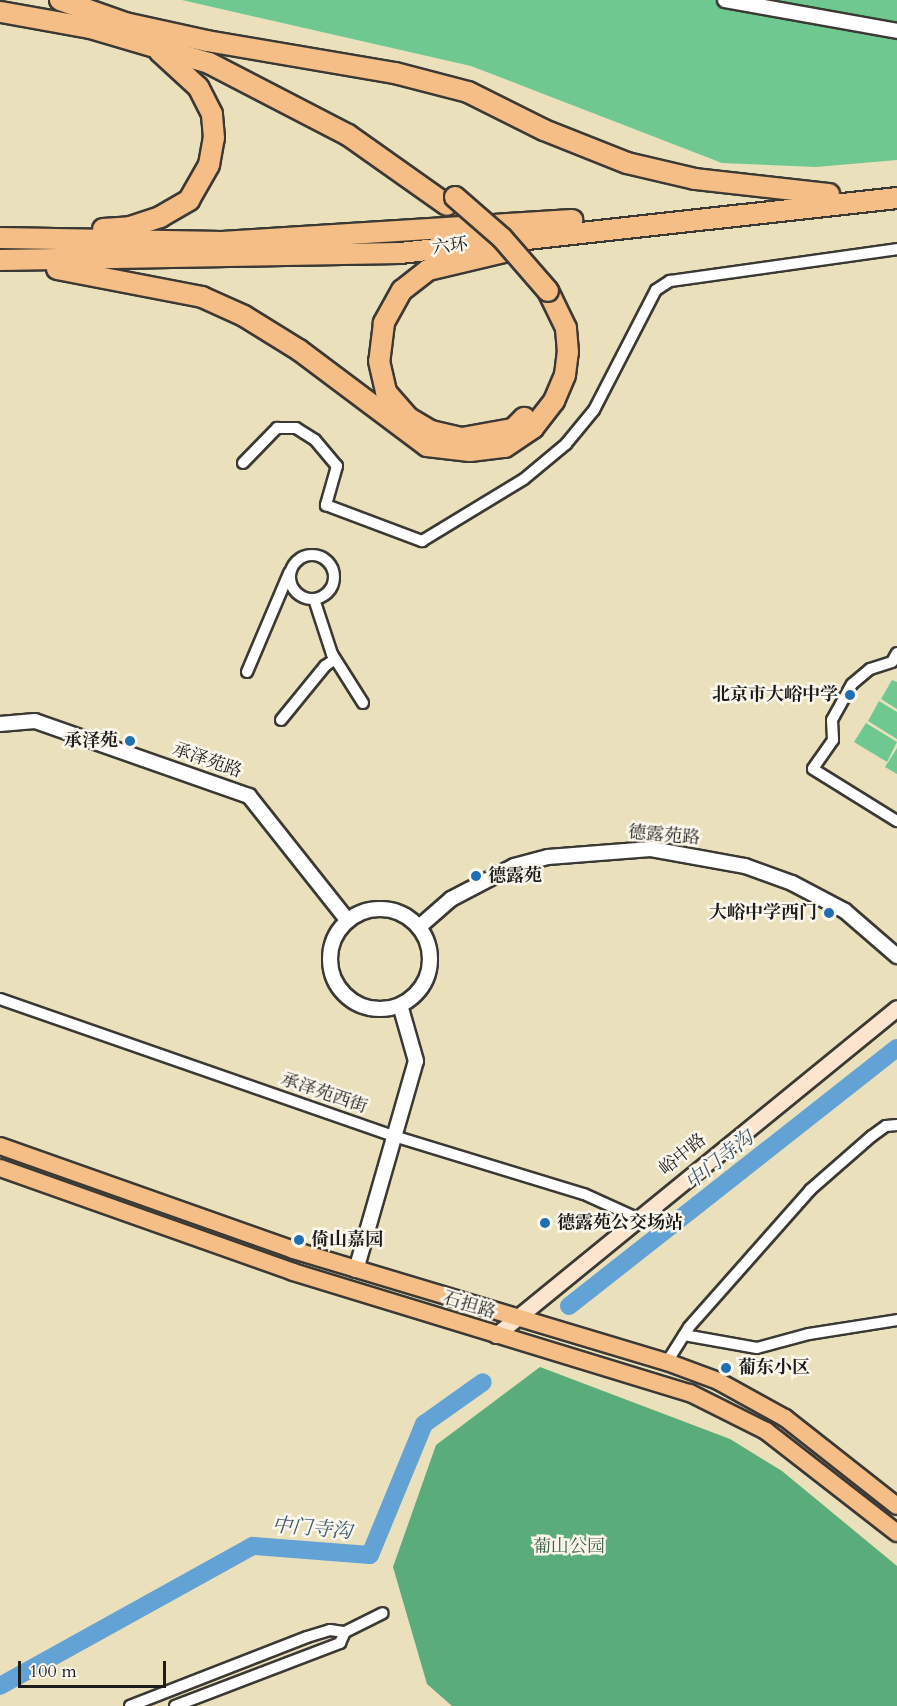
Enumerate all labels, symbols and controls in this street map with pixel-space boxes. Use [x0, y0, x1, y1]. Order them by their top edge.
street label: 六环 [431, 234, 469, 260]
place label: 北京市大峪中学 [712, 684, 838, 706]
marker: 北京市大峪中学 [843, 688, 857, 702]
place label: 承泽苑 [64, 730, 118, 752]
marker: 承泽苑 [123, 734, 137, 748]
street label: 承泽苑路 [169, 739, 245, 783]
street label: 德露苑路 [627, 822, 701, 850]
place label: 德露苑 [488, 865, 542, 887]
marker: 德露苑 [469, 869, 483, 883]
place label: 大峪中学西门 [709, 902, 817, 924]
marker: 大峪中学西门 [822, 906, 836, 920]
street label: 承泽苑西街 [278, 1069, 370, 1119]
water label: 中门寺沟 [680, 1126, 758, 1194]
street label: 峪中路 [655, 1130, 711, 1180]
place label: 德露苑公交场站 [557, 1212, 683, 1234]
marker: 德露苑公交场站 [538, 1216, 552, 1230]
place label: 倚山嘉园 [311, 1229, 383, 1251]
marker: 倚山嘉园 [292, 1233, 306, 1247]
street label: 石担路 [440, 1288, 498, 1324]
place label: 葡东小区 [738, 1357, 810, 1379]
marker: 葡东小区 [719, 1361, 733, 1375]
water label: 中门寺沟 [271, 1513, 353, 1543]
park label: 葡山公园 [533, 1536, 605, 1558]
scale bar [21, 1649, 170, 1687]
text: 100 m [29, 1659, 77, 1684]

